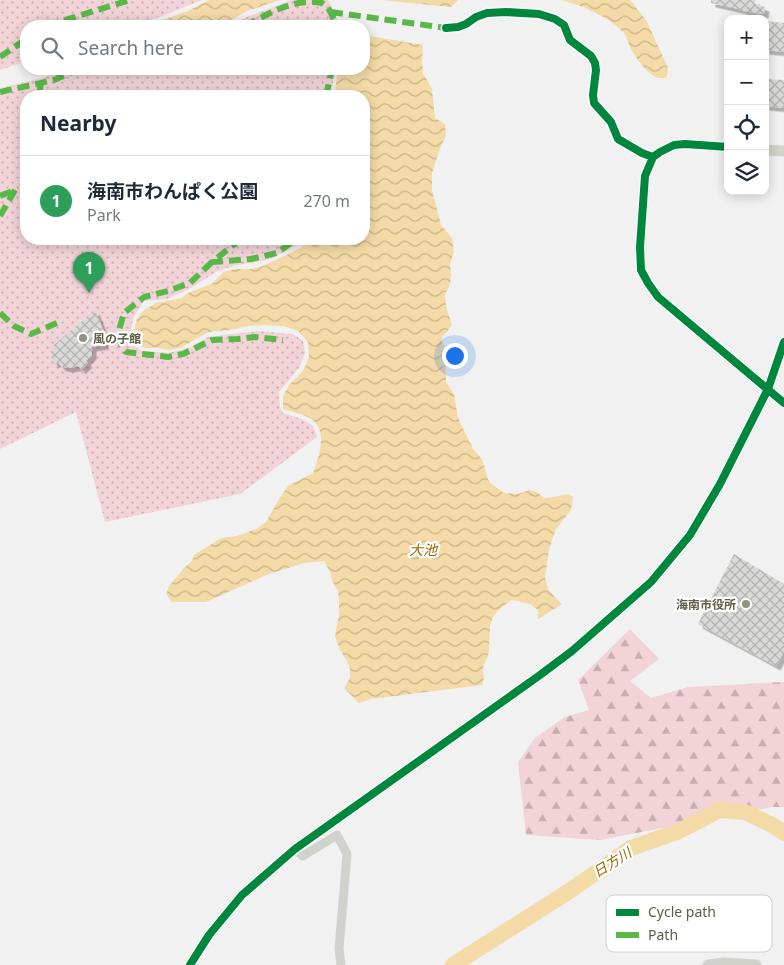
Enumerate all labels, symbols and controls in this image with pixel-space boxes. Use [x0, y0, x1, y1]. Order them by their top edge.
map controls [724, 15, 769, 195]
button: + [724, 15, 769, 60]
search box [20, 20, 370, 75]
icon: search [38, 34, 66, 62]
text: Search here [78, 35, 184, 61]
button: − [724, 60, 769, 105]
button: locate [724, 105, 769, 150]
text: Nearby [40, 109, 116, 137]
button: layers [724, 150, 769, 195]
text: 海南市わんぱく公園 [87, 178, 258, 204]
text: 1 [51, 190, 61, 212]
text: 270 m [303, 190, 350, 212]
text: Park [87, 204, 121, 226]
pin: 1 [73, 252, 105, 293]
place label: 風の子館 [93, 330, 141, 347]
marker: 風の子館 [77, 332, 89, 344]
your location [442, 343, 468, 369]
water label: 大池 [409, 540, 439, 559]
place label: 海南市役所 [676, 596, 736, 613]
marker: 海南市役所 [740, 598, 752, 610]
water label: 日方川 [589, 842, 637, 881]
legend [606, 895, 772, 952]
text: Cycle path [648, 902, 716, 921]
text: Path [648, 925, 678, 944]

